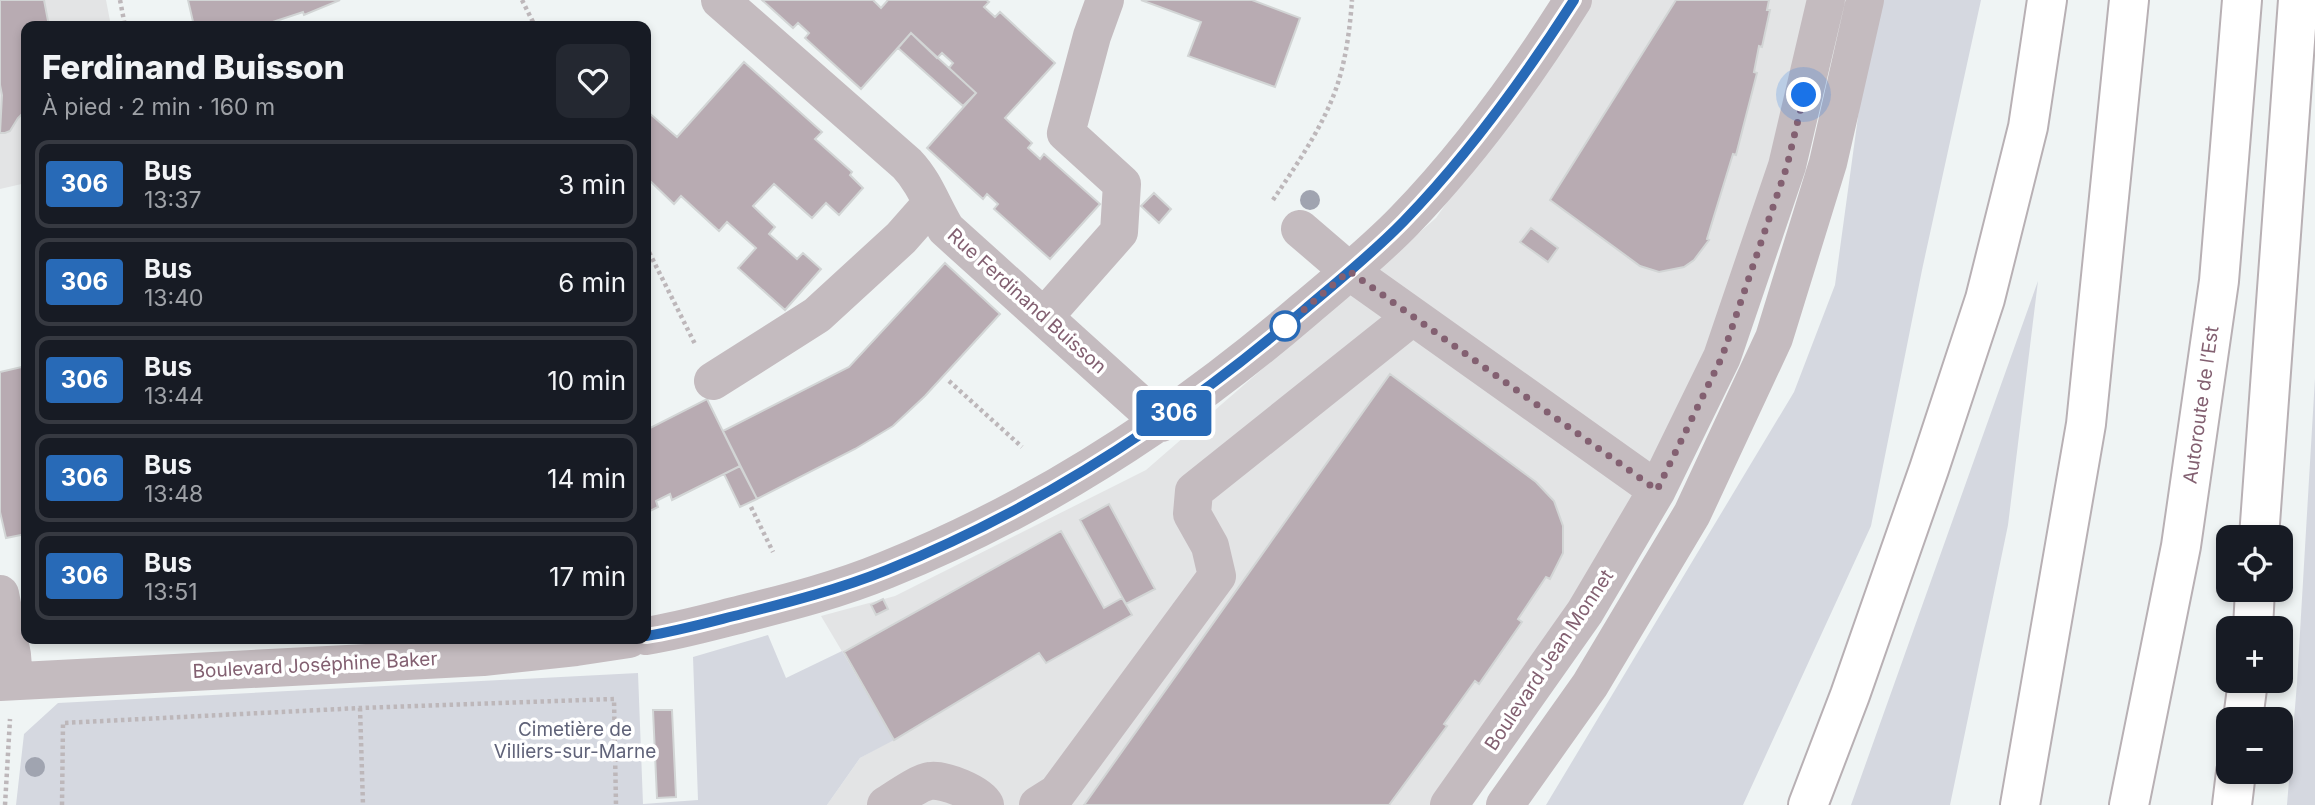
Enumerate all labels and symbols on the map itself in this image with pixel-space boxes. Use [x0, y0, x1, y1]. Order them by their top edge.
your location [1786, 77, 1821, 112]
street label: Rue Ferdinand Buisson [943, 224, 1111, 378]
unlabelled marker [1270, 311, 1300, 341]
street label: Autoroute de l’Est [2179, 325, 2223, 485]
line badge: 306 [1134, 390, 1214, 436]
street label: Boulevard Jean Monnet [1480, 565, 1618, 755]
street label: Boulevard Joséphine Baker [192, 647, 438, 683]
park label: Cimetière de Villiers-sur-Marne [494, 718, 656, 763]

